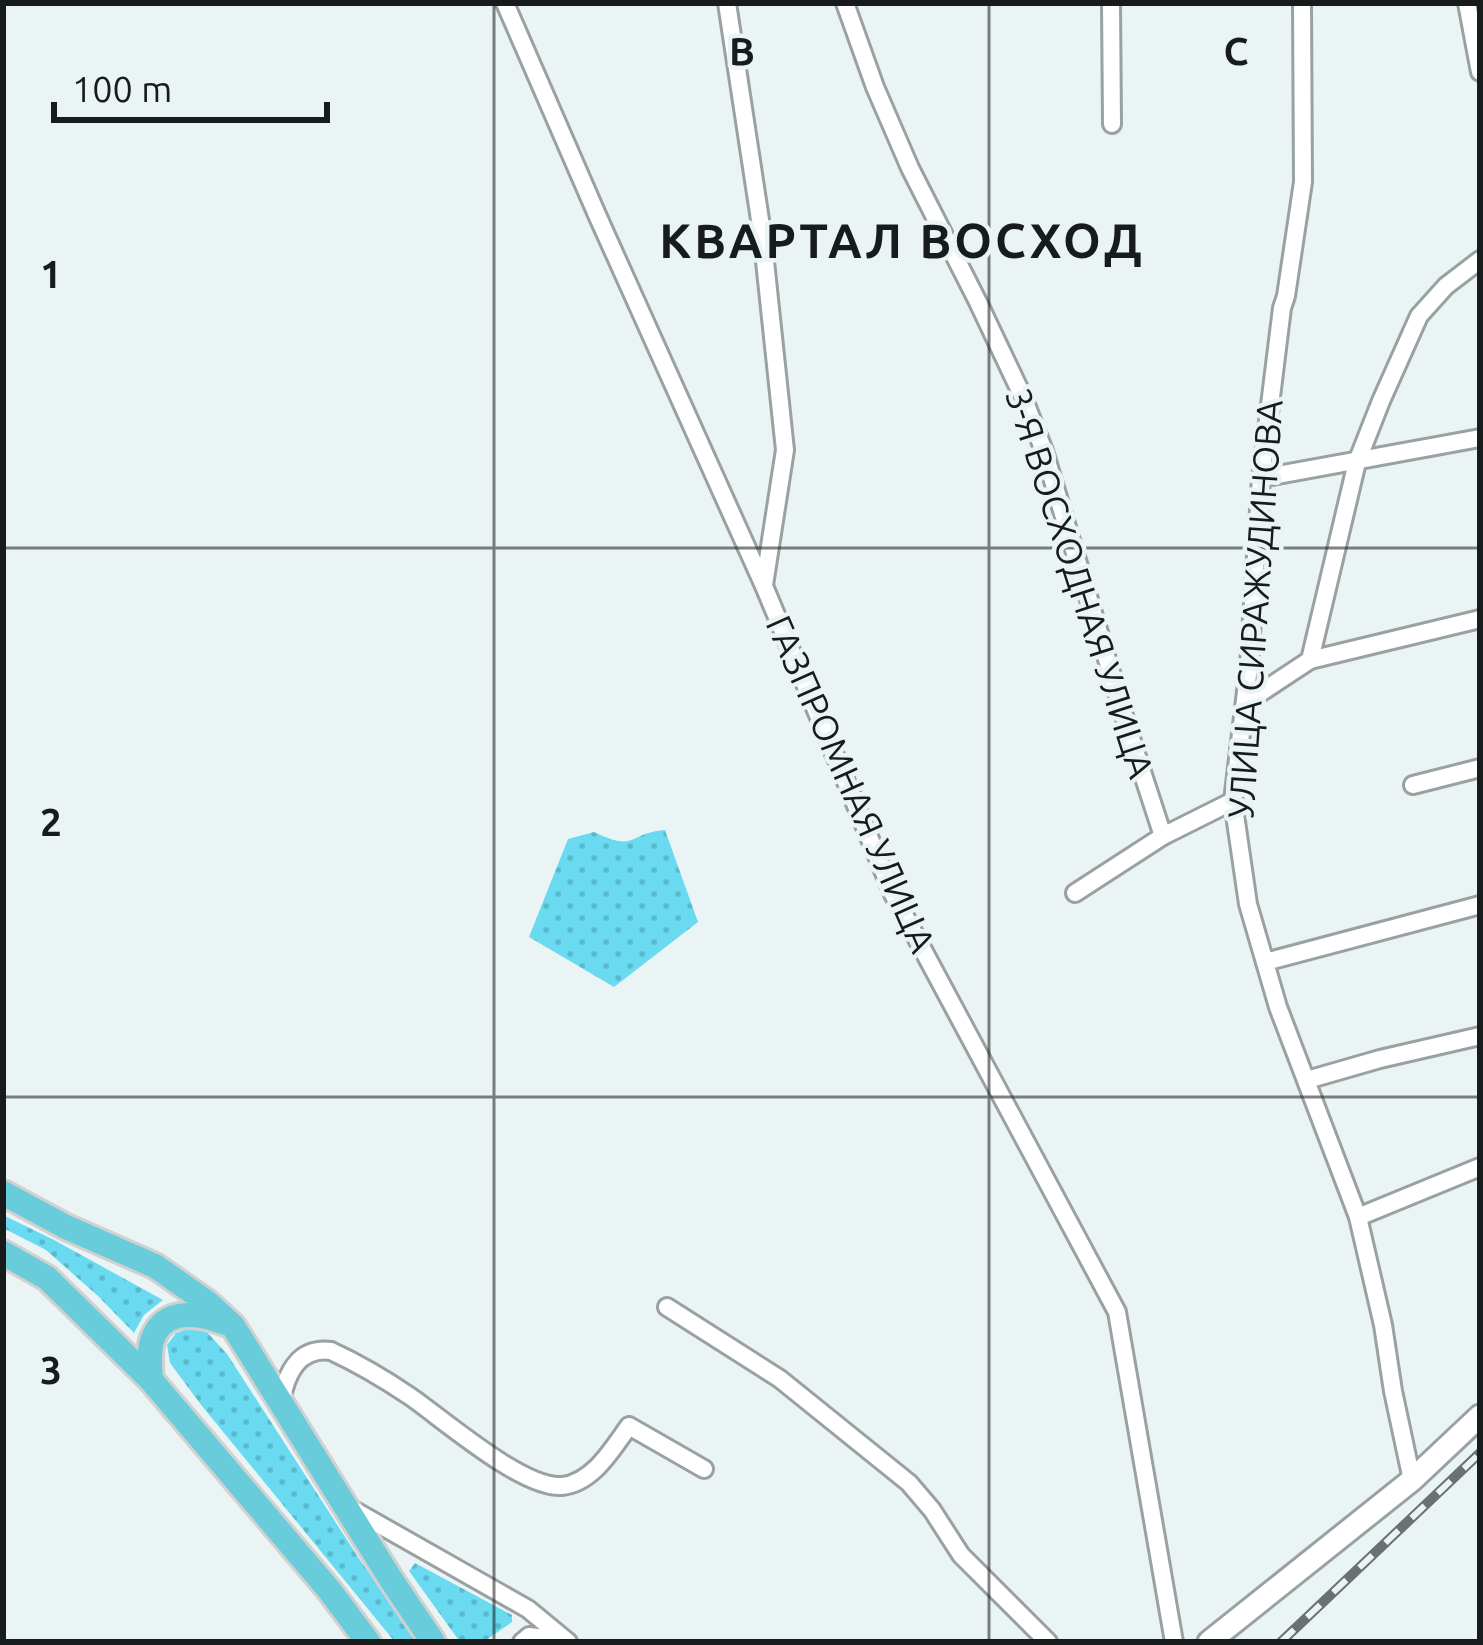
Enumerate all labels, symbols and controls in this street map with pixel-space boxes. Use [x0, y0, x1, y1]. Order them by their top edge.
text: B [729, 29, 755, 72]
text: C [1224, 29, 1249, 72]
scale bar [54, 48, 327, 122]
text: 100 m [72, 68, 172, 109]
district label: КВАРТАЛ ВОСХОД [659, 213, 1145, 267]
text: 1 [40, 252, 62, 295]
street label: 3-Я ВОСХОДНАЯ УЛИЦА [998, 383, 1163, 783]
street label: УЛИЦА СИРАЖУДИНОВА [1219, 398, 1290, 820]
street label: ГАЗПРОМНАЯ УЛИЦА [759, 609, 944, 959]
text: 2 [40, 800, 62, 843]
text: 3 [40, 1348, 62, 1391]

